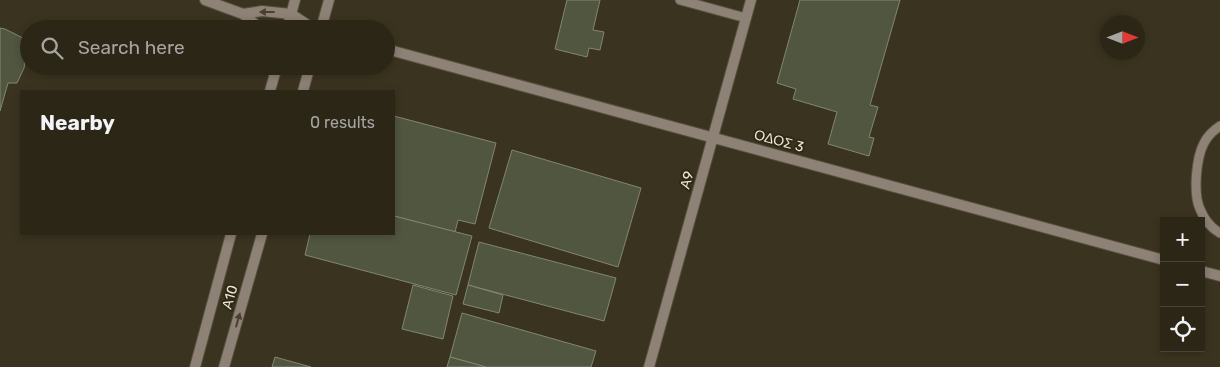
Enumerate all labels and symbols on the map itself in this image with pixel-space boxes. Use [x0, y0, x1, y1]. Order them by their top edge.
one-way arrow [259, 8, 275, 16]
north arrow [1100, 15, 1145, 60]
street label: ΟΔΟΣ 3 [752, 126, 806, 156]
street label: Α9 [676, 169, 698, 191]
street label: Α10 [218, 283, 242, 311]
one-way arrow [234, 313, 242, 328]

